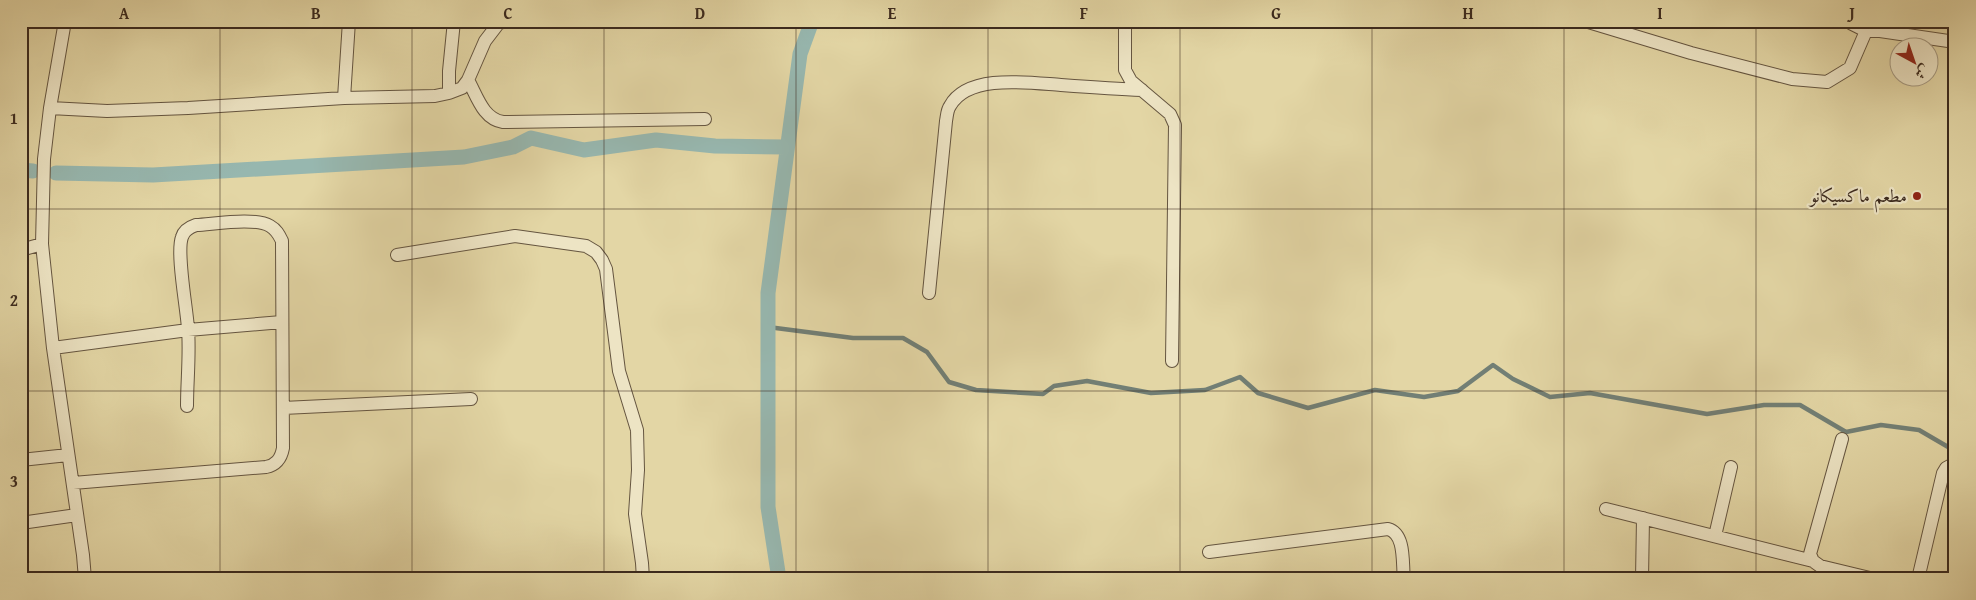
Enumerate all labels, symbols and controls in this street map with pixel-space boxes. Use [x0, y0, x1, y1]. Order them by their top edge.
text: A [119, 1, 130, 25]
text: B [311, 1, 321, 25]
text: C [503, 1, 513, 25]
text: D [695, 1, 705, 25]
text: E [888, 1, 897, 25]
text: F [1080, 1, 1088, 25]
text: G [1271, 1, 1281, 25]
text: H [1462, 1, 1474, 25]
text: I [1657, 1, 1663, 25]
text: J [1846, 1, 1855, 25]
north arrow [1888, 38, 1938, 88]
text: ش [1911, 60, 1934, 84]
text: 1 [10, 106, 18, 130]
place label: مطعم ماكسيكانو [1808, 182, 1907, 213]
marker: مطعم ماكسيكانو [1911, 190, 1923, 202]
text: 2 [10, 288, 18, 312]
text: 3 [10, 469, 18, 493]

